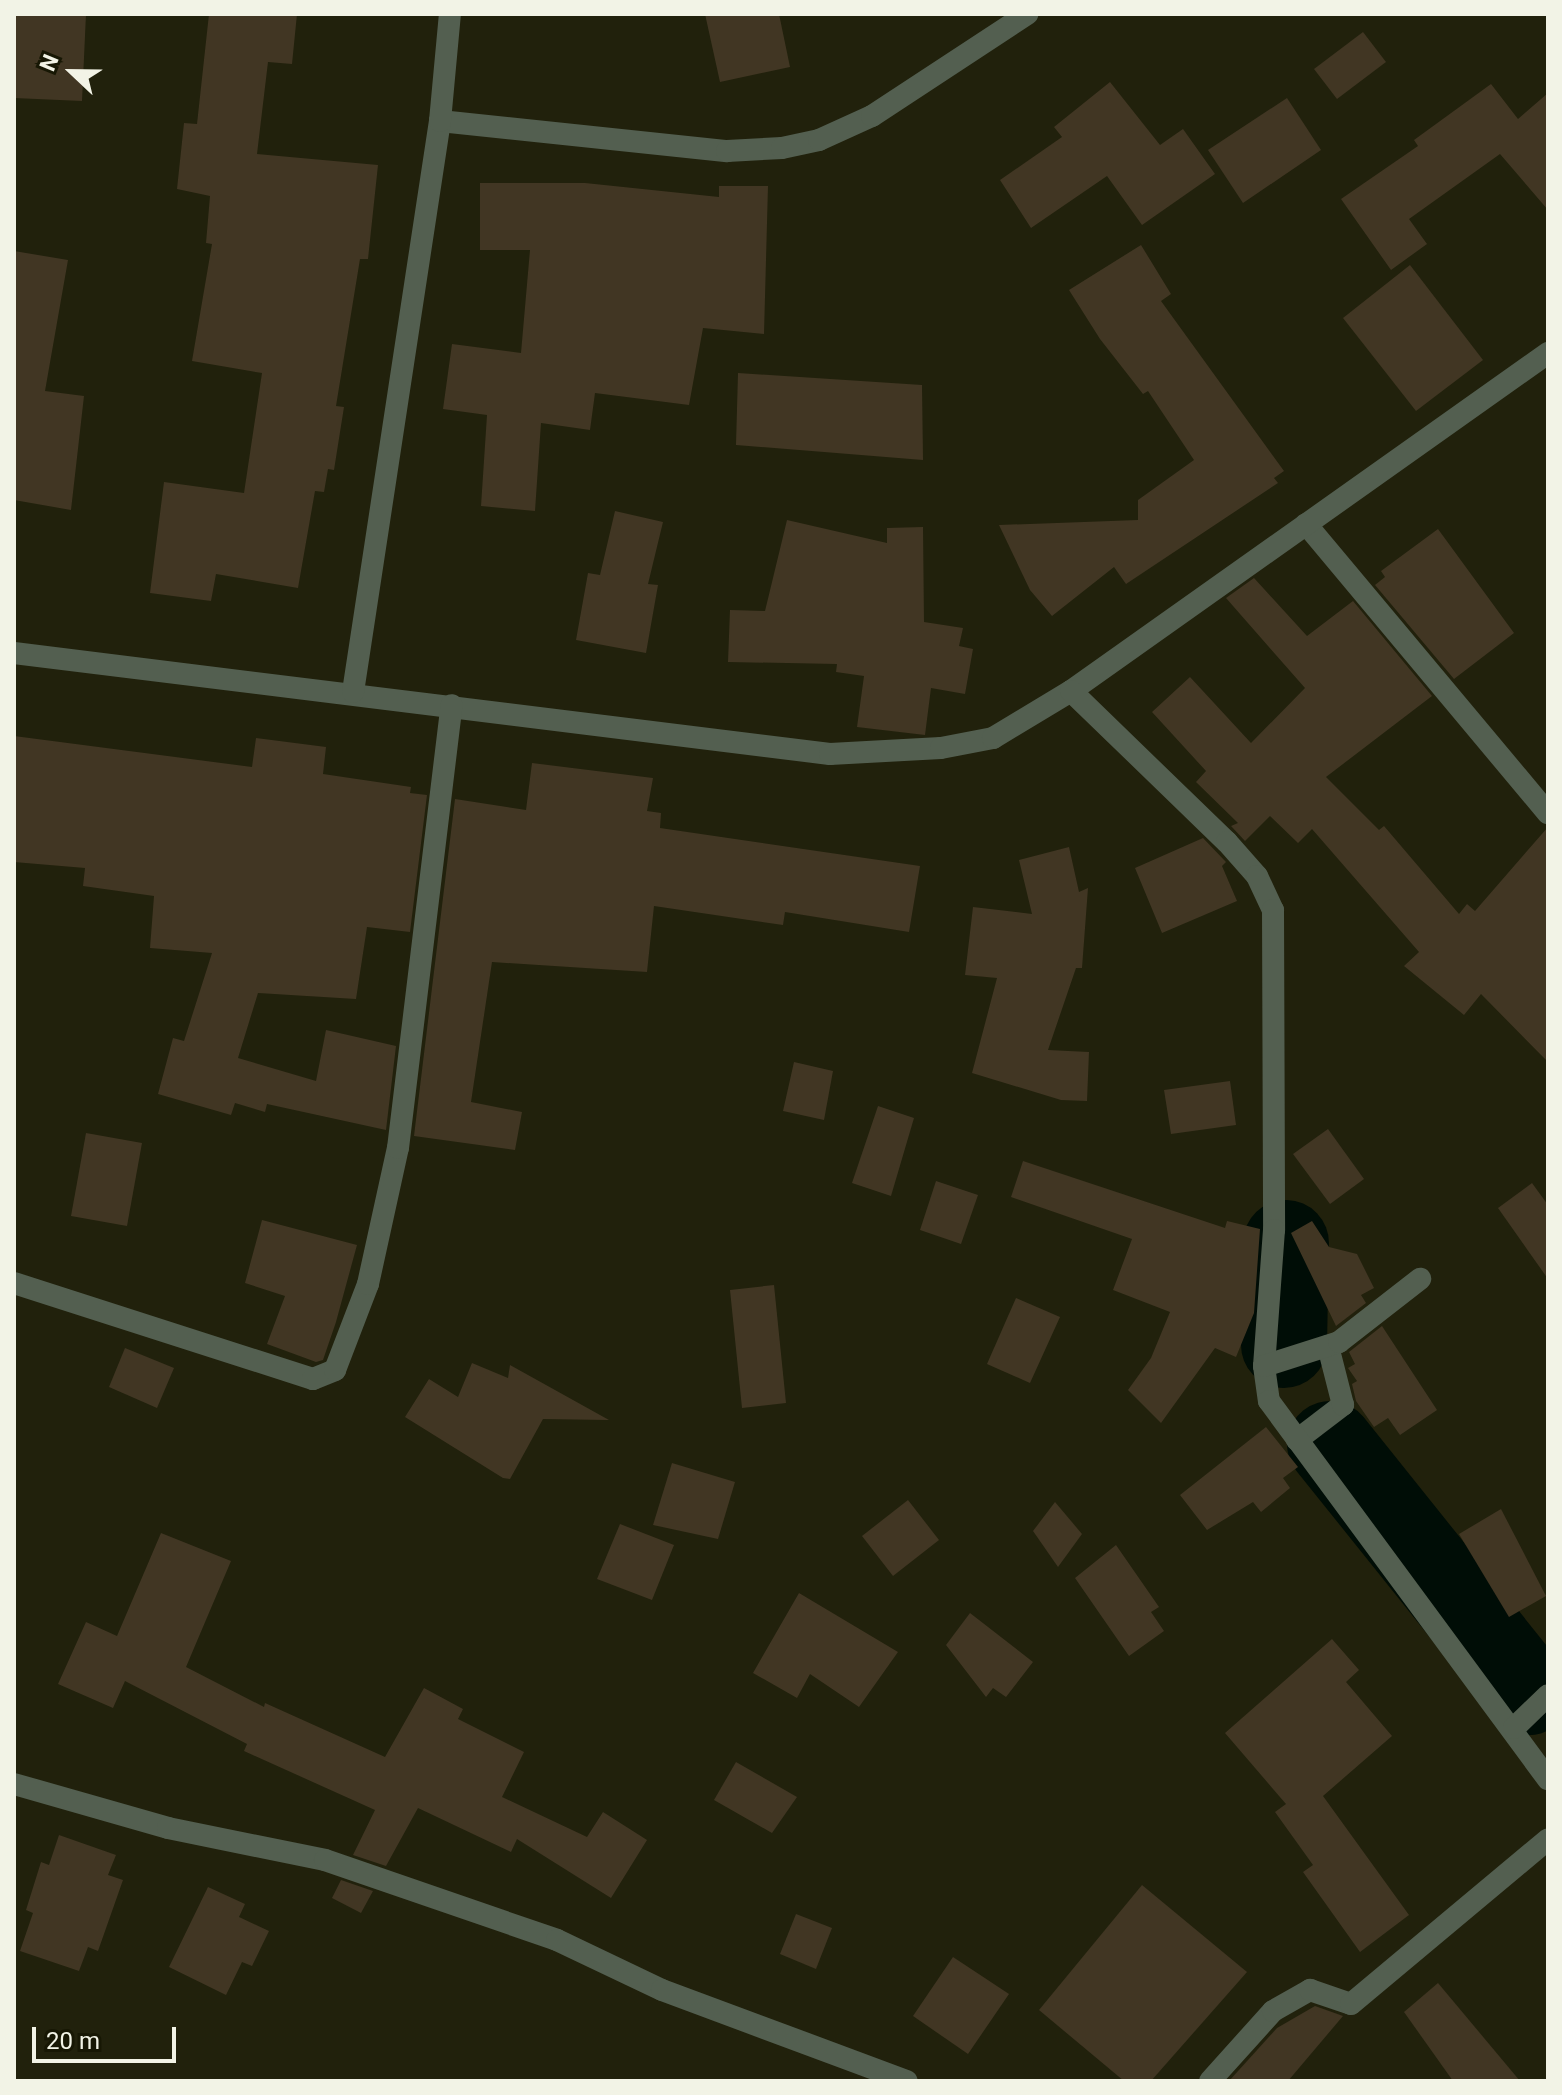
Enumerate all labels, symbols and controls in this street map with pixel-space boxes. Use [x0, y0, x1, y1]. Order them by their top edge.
north arrow [32, 32, 112, 112]
text: N [35, 51, 64, 75]
scale bar [36, 2011, 180, 2061]
text: 20 m [46, 2027, 100, 2055]

